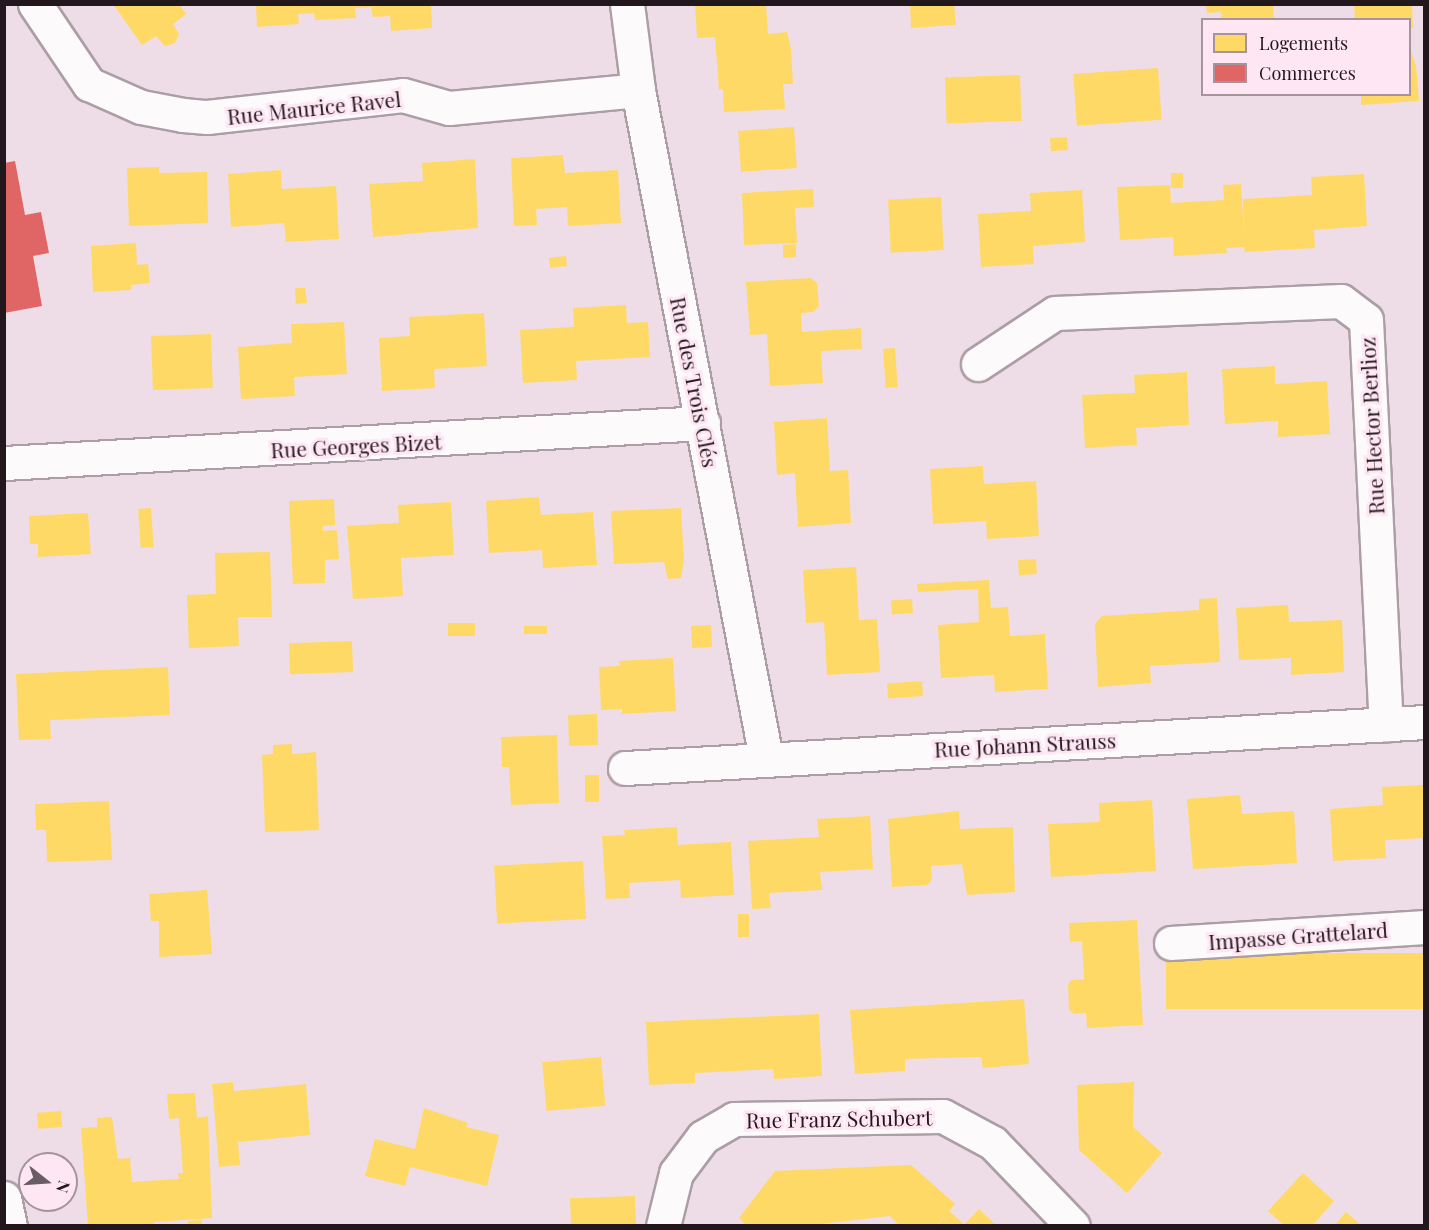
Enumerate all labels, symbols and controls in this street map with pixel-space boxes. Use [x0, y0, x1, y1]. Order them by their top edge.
legend [1201, 18, 1411, 96]
text: Logements [1259, 31, 1348, 55]
text: Commerces [1259, 61, 1356, 85]
street label: Rue Maurice Ravel [226, 85, 402, 129]
street label: Rue des Trois Clés [666, 294, 724, 470]
street label: Rue Hector Berlioz [1354, 337, 1388, 515]
street label: Rue Georges Bizet [270, 428, 442, 462]
street label: Rue Johann Strauss [933, 727, 1117, 761]
street label: Impasse Grattelard [1207, 916, 1389, 954]
street label: Rue Franz Schubert [746, 1104, 932, 1132]
north arrow [18, 1152, 78, 1212]
text: N [52, 1178, 76, 1195]

